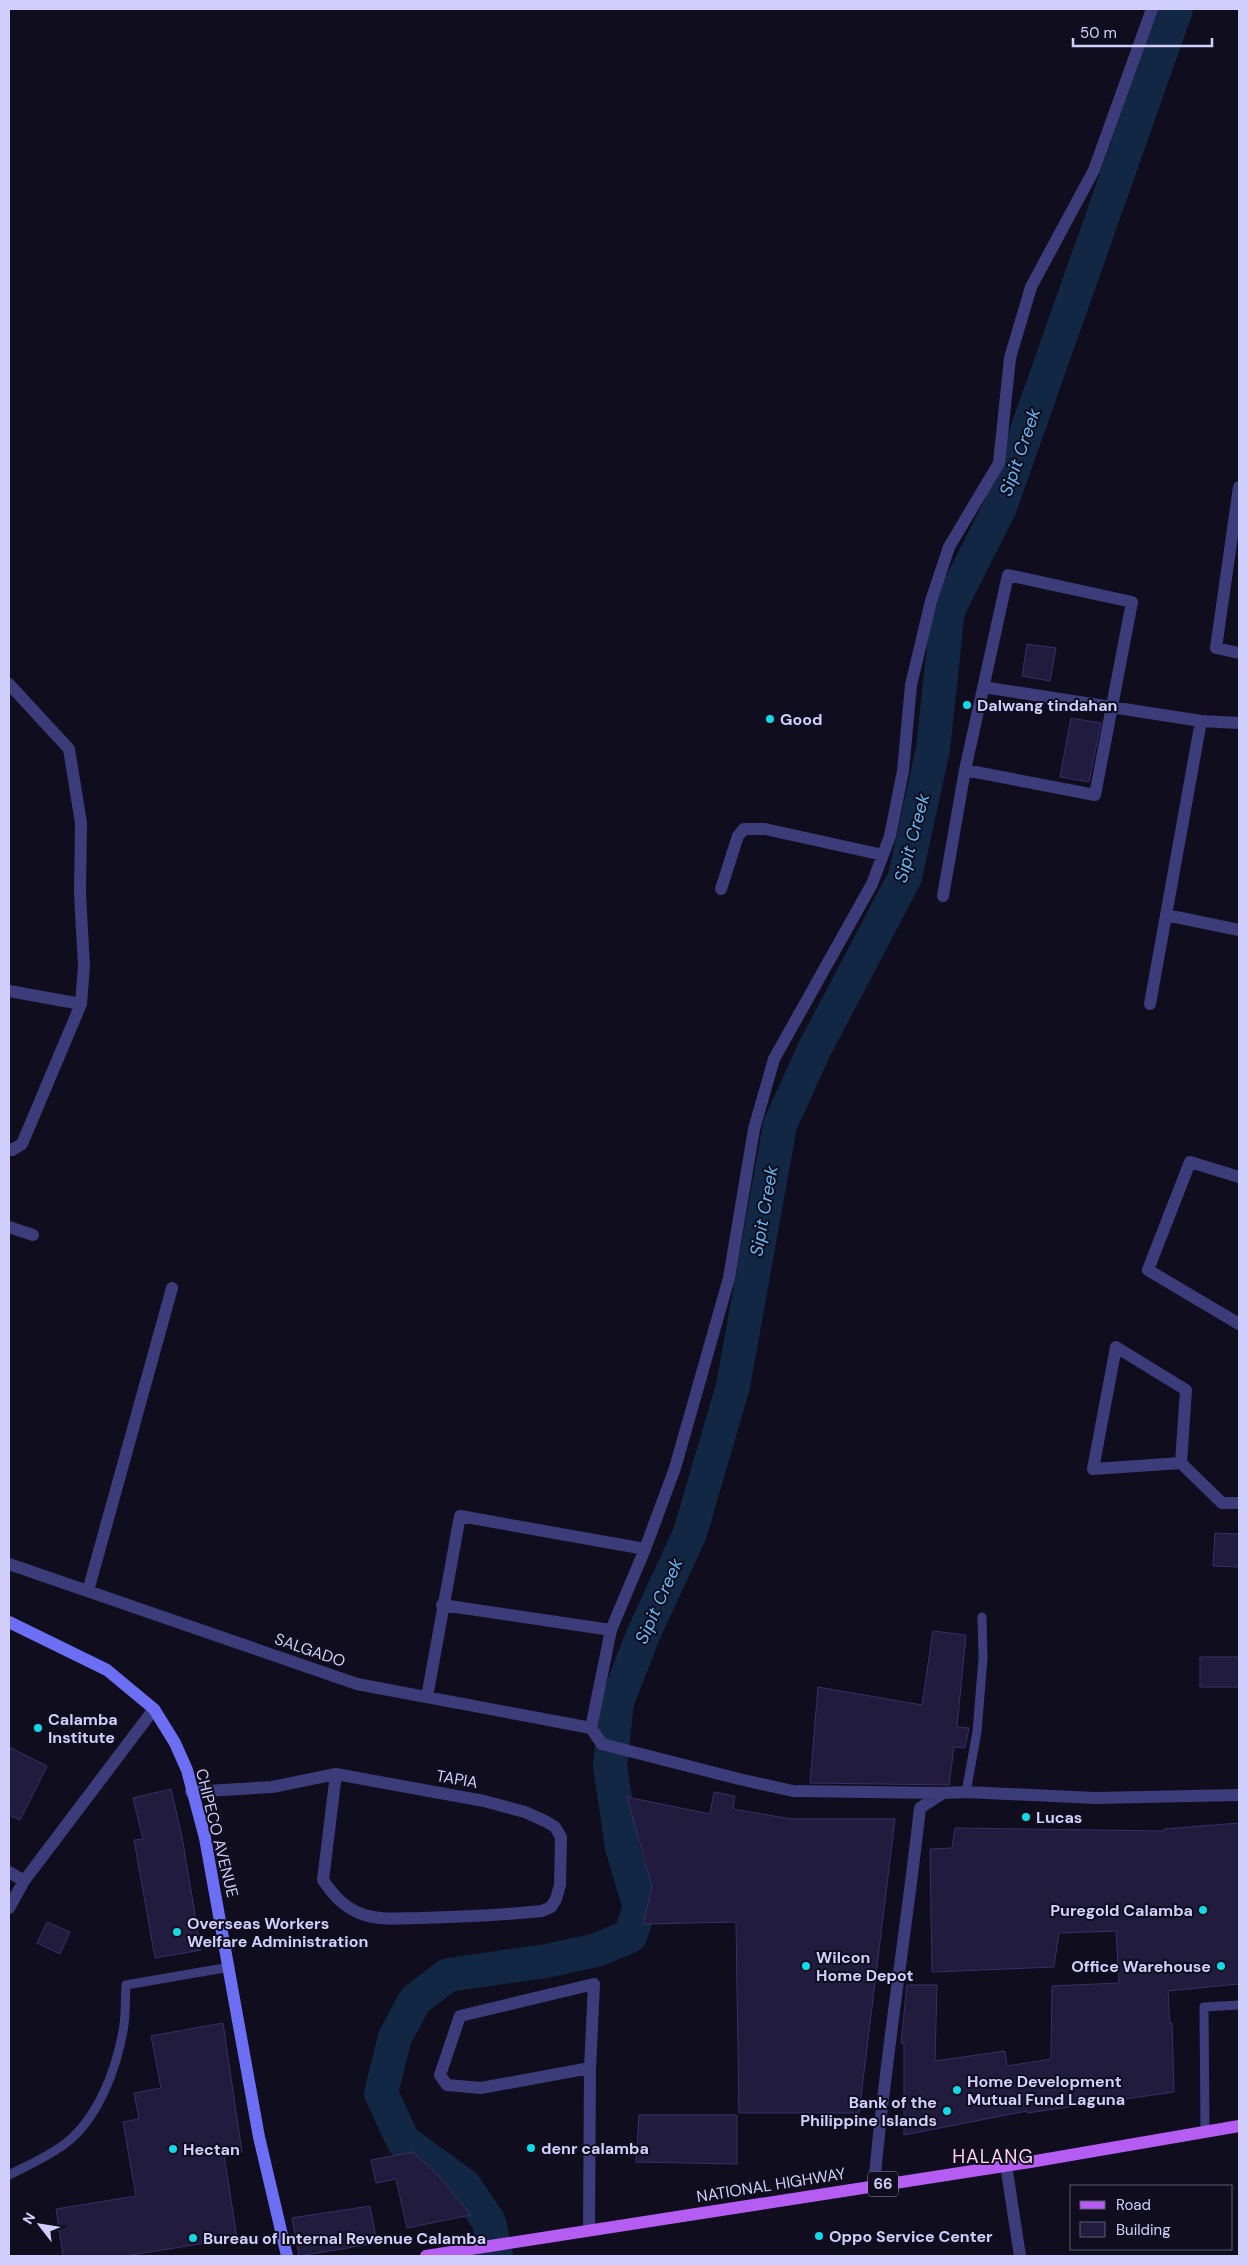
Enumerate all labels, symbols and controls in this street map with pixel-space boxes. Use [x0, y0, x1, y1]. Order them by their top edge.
scale bar [1073, 15, 1212, 47]
text: 50 m [1080, 23, 1117, 43]
water label: Sipit Creek [994, 404, 1046, 499]
place label: Dalwang tindahan [977, 695, 1117, 716]
marker: Dalwang tindahan [961, 699, 973, 711]
place label: Good [780, 709, 822, 730]
marker: Good [764, 713, 776, 725]
water label: Sipit Creek [889, 790, 936, 885]
water label: Sipit Creek [744, 1163, 784, 1258]
water label: Sipit Creek [629, 1554, 689, 1648]
street label: SALGADO [272, 1628, 348, 1672]
place label: Calamba Institute [48, 1709, 118, 1748]
marker: Calamba Institute [32, 1722, 44, 1734]
street label: TAPIA [435, 1765, 480, 1793]
street label: CHIPECO AVENUE [191, 1766, 243, 1900]
place label: Lucas [1036, 1807, 1082, 1828]
marker: Lucas [1020, 1811, 1032, 1823]
place label: Puregold Calamba [1050, 1900, 1193, 1921]
marker: Puregold Calamba [1197, 1904, 1209, 1916]
place label: Overseas Workers Welfare Administration [187, 1913, 368, 1952]
marker: Overseas Workers Welfare Administration [171, 1926, 183, 1938]
place label: Wilcon Home Depot [816, 1947, 913, 1986]
place label: Office Warehouse [1071, 1956, 1211, 1977]
marker: Wilcon Home Depot [800, 1960, 812, 1972]
marker: Office Warehouse [1215, 1960, 1227, 1972]
place label: Home Development Mutual Fund Laguna [967, 2071, 1125, 2110]
marker: Home Development Mutual Fund Laguna [951, 2084, 963, 2096]
place label: Bank of the Philippine Islands [800, 2092, 937, 2131]
marker: Bank of the Philippine Islands [941, 2105, 953, 2117]
place label: denr calamba [541, 2138, 649, 2159]
place label: Hectan [183, 2139, 240, 2160]
marker: denr calamba [525, 2142, 537, 2154]
marker: Hectan [167, 2143, 179, 2155]
district label: HALANG [952, 2144, 1034, 2169]
street label: NATIONAL HIGHWAY [695, 2163, 847, 2207]
road number: 66 [868, 2172, 898, 2196]
legend [1070, 2185, 1233, 2250]
text: Road [1116, 2195, 1151, 2215]
north arrow [15, 2200, 65, 2250]
text: N [19, 2209, 39, 2227]
text: Building [1116, 2220, 1171, 2240]
place label: Oppo Service Center [829, 2226, 993, 2247]
place label: Bureau of Internal Revenue Calamba [203, 2228, 486, 2249]
marker: Oppo Service Center [813, 2230, 825, 2242]
marker: Bureau of Internal Revenue Calamba [187, 2232, 199, 2244]

